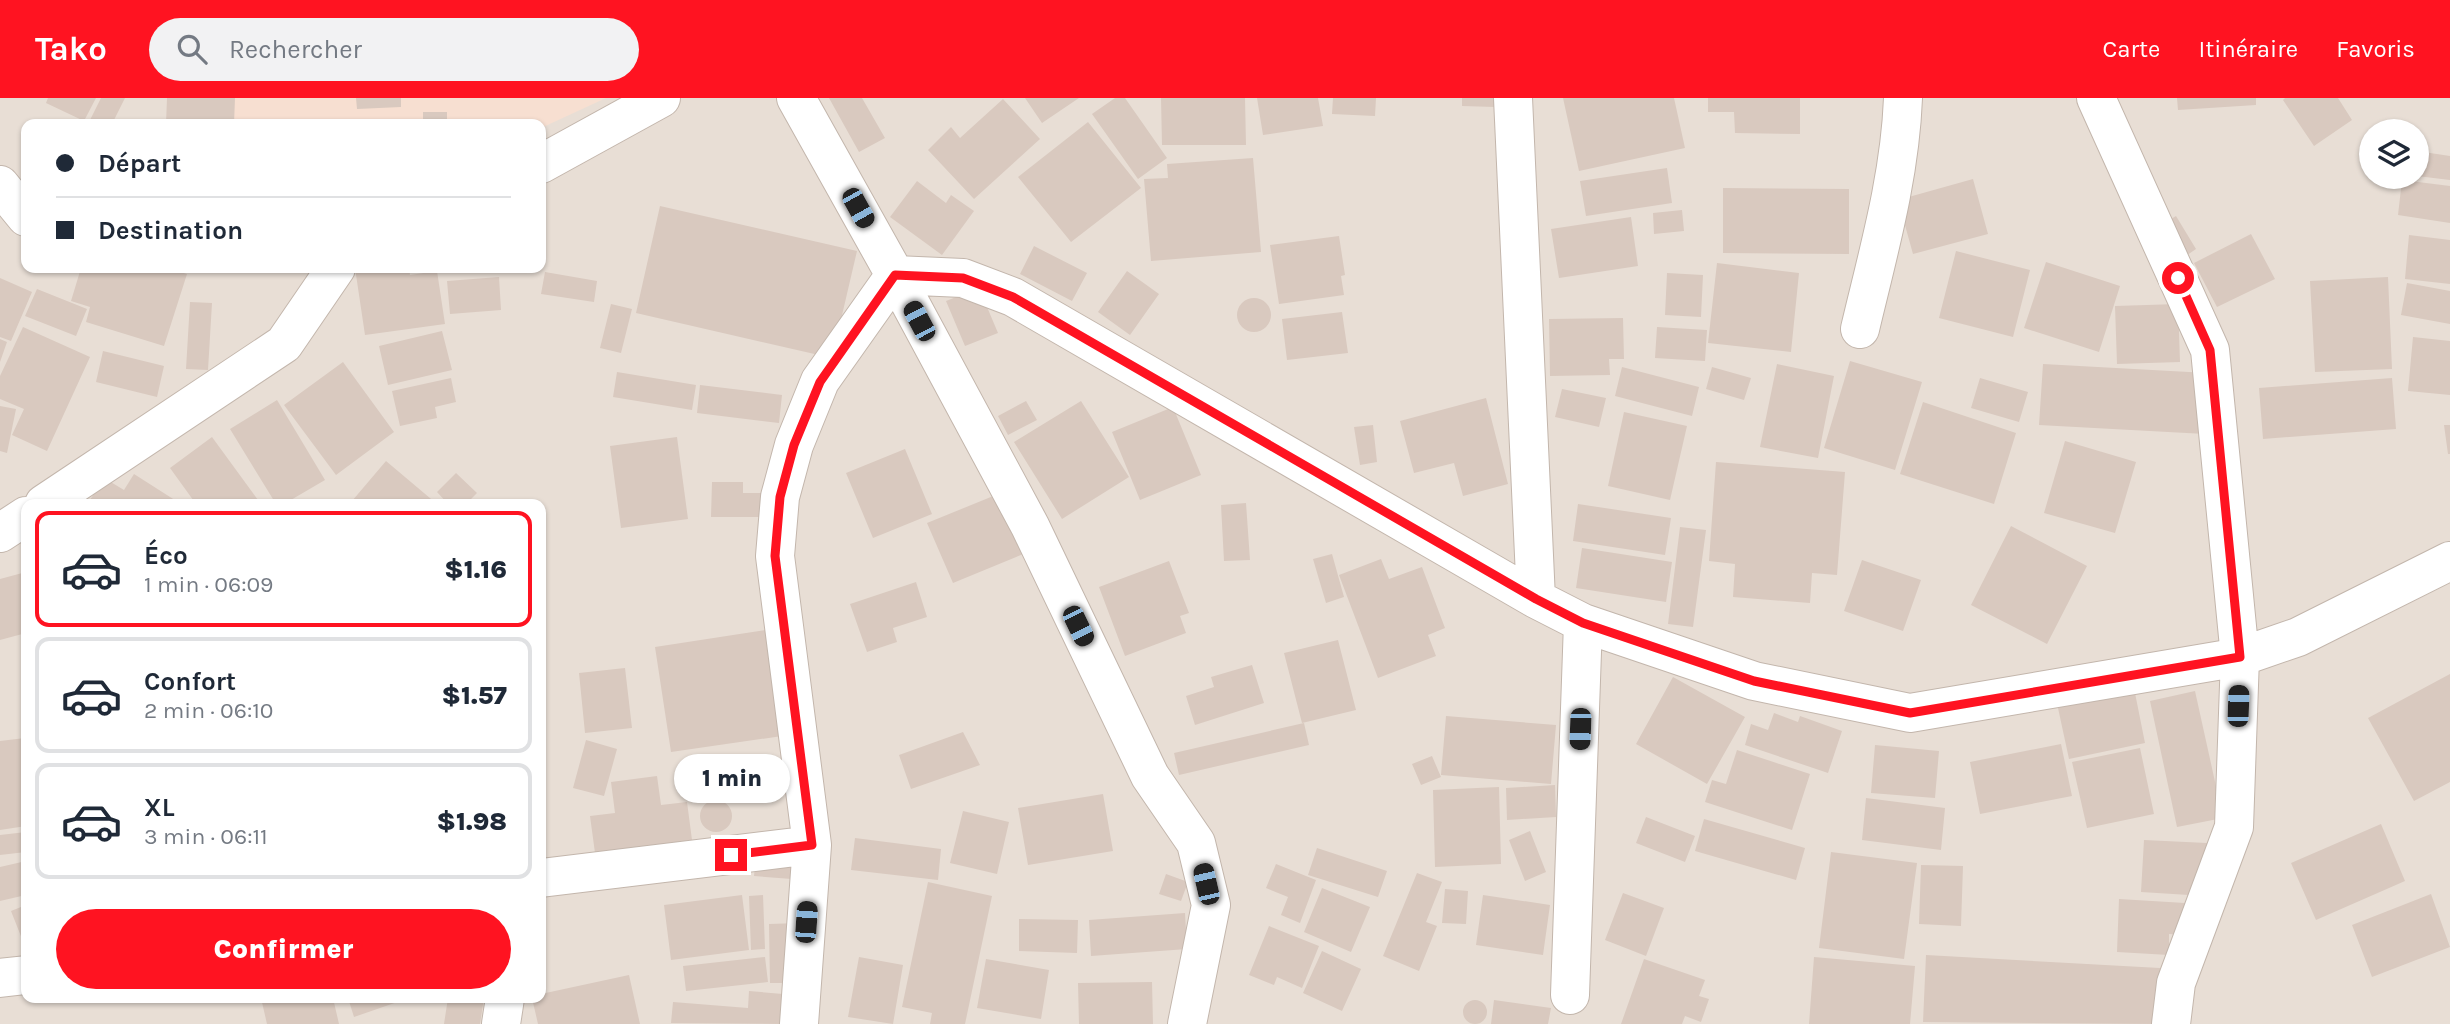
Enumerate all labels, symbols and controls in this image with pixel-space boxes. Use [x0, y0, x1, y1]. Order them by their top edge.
search box [149, 18, 639, 81]
text: Tako [35, 30, 107, 68]
icon: search [173, 30, 211, 68]
text: Rechercher [229, 34, 362, 65]
text: Carte [2102, 35, 2160, 63]
text: Itinéraire [2198, 35, 2298, 63]
text: Favoris [2336, 35, 2415, 63]
map controls [2359, 119, 2429, 189]
button: layers [2359, 119, 2429, 189]
text: Départ [98, 148, 181, 179]
car [839, 185, 878, 231]
text: Destination [98, 215, 243, 246]
route start [2162, 262, 2194, 294]
car [900, 298, 939, 344]
icon: car [60, 538, 123, 601]
text: Éco [144, 540, 188, 571]
text: $1.16 [444, 554, 507, 585]
text: 1 min · 06:09 [144, 571, 273, 598]
car [1060, 603, 1097, 649]
icon: car [60, 664, 123, 727]
text: Confort [144, 666, 236, 697]
text: $1.57 [442, 680, 507, 711]
car [2227, 685, 2250, 727]
text: 2 min · 06:10 [144, 697, 273, 724]
car [1569, 708, 1592, 750]
callout: 1 min [673, 754, 789, 802]
text: 1 min [702, 765, 762, 792]
icon: car [60, 790, 123, 853]
text: XL [144, 792, 175, 823]
text: $1.98 [437, 806, 507, 837]
text: 3 min · 06:11 [144, 823, 268, 850]
route end [715, 839, 747, 871]
car [1192, 861, 1221, 907]
car [795, 900, 818, 944]
button: Confirmer [56, 909, 511, 989]

